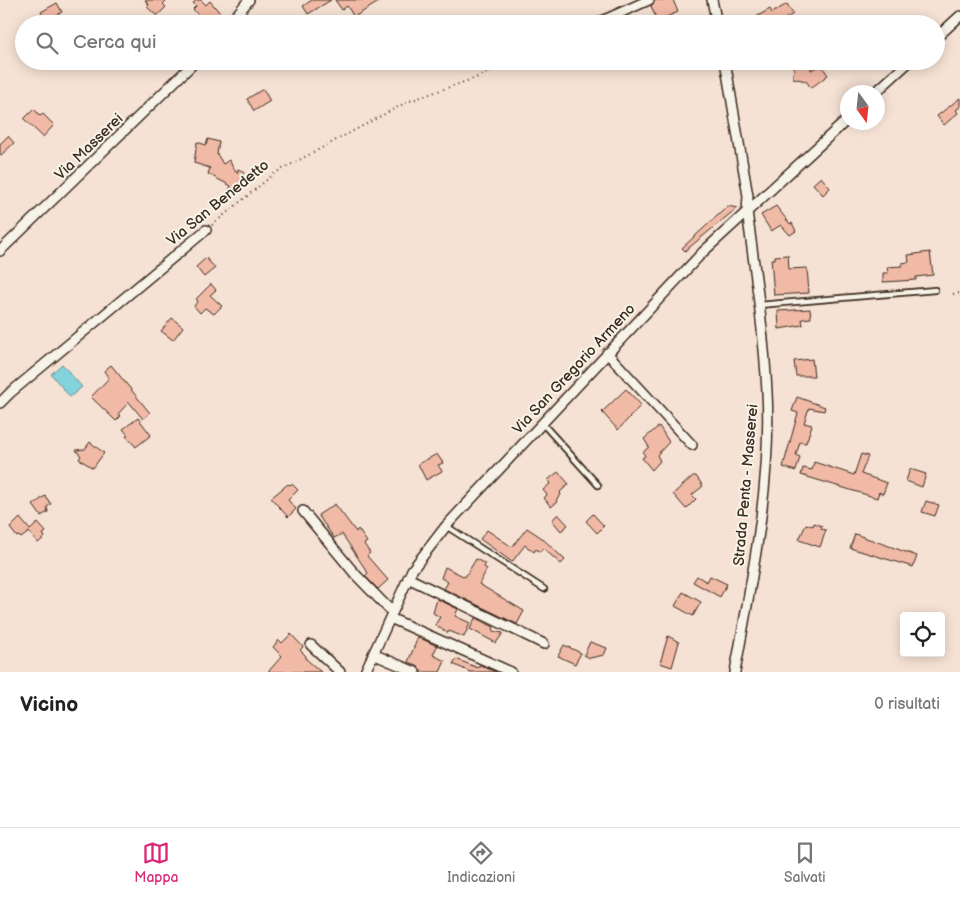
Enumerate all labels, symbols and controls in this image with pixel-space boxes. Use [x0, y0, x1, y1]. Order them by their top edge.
search box [15, 15, 945, 70]
icon: search [33, 29, 61, 57]
text: Cerca qui [73, 31, 156, 54]
north arrow [840, 85, 885, 130]
street label: Via Masserei [51, 110, 127, 184]
street label: Via San Benedetto [163, 156, 273, 250]
street label: Via San Gregorio Armeno [508, 300, 640, 438]
street label: Strada Penta - Masserei [729, 403, 763, 567]
map controls [900, 612, 945, 657]
button: locate [900, 612, 945, 657]
text: Vicino [20, 692, 78, 717]
text: 0 risultati [874, 695, 940, 714]
tab: Mappa [134, 839, 179, 886]
tab: Indicazioni [447, 839, 515, 886]
tab: Salvati [784, 839, 826, 886]

